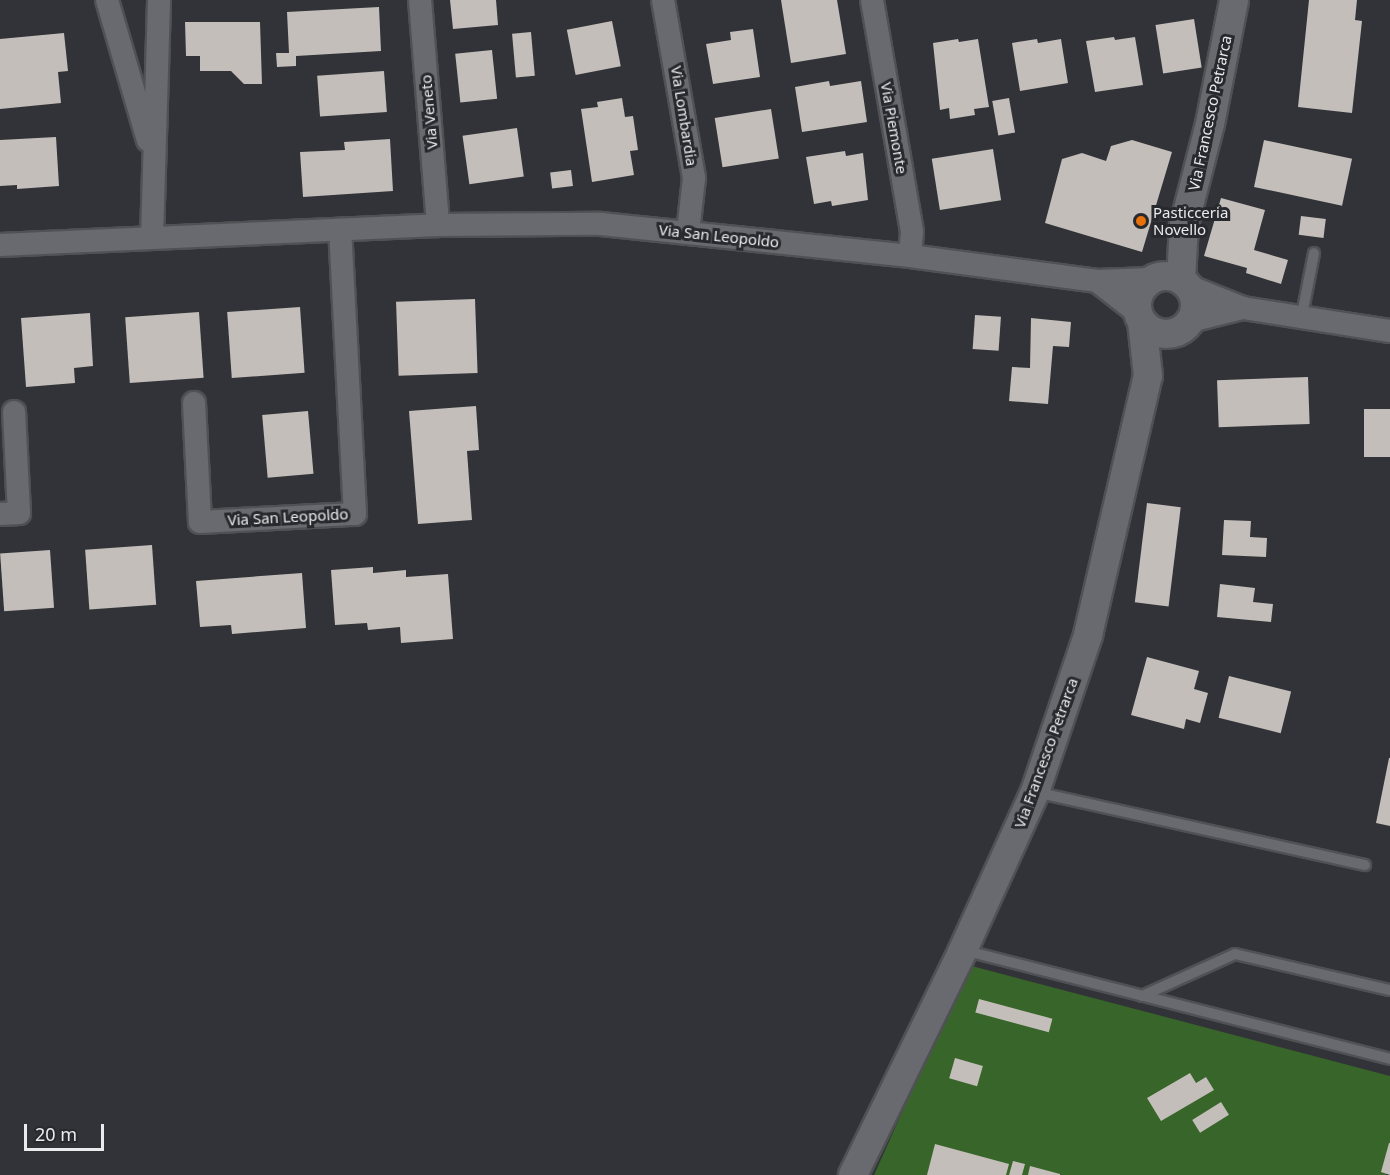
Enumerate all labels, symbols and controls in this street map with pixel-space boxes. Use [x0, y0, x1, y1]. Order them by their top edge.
street label: Via Francesco Petrarca [1185, 34, 1235, 192]
street label: Via Lombardia [667, 65, 701, 167]
street label: Via Veneto [417, 74, 441, 150]
street label: Via Piemonte [877, 81, 911, 175]
place label: Pasticceria Novello [1153, 203, 1228, 238]
marker: Pasticceria Novello [1134, 214, 1148, 228]
street label: Via San Leopoldo [658, 221, 780, 251]
street label: Via San Leopoldo [227, 505, 349, 529]
street label: Via Francesco Petrarca [1010, 676, 1082, 830]
scale bar [27, 1112, 106, 1150]
text: 20 m [35, 1122, 77, 1146]

